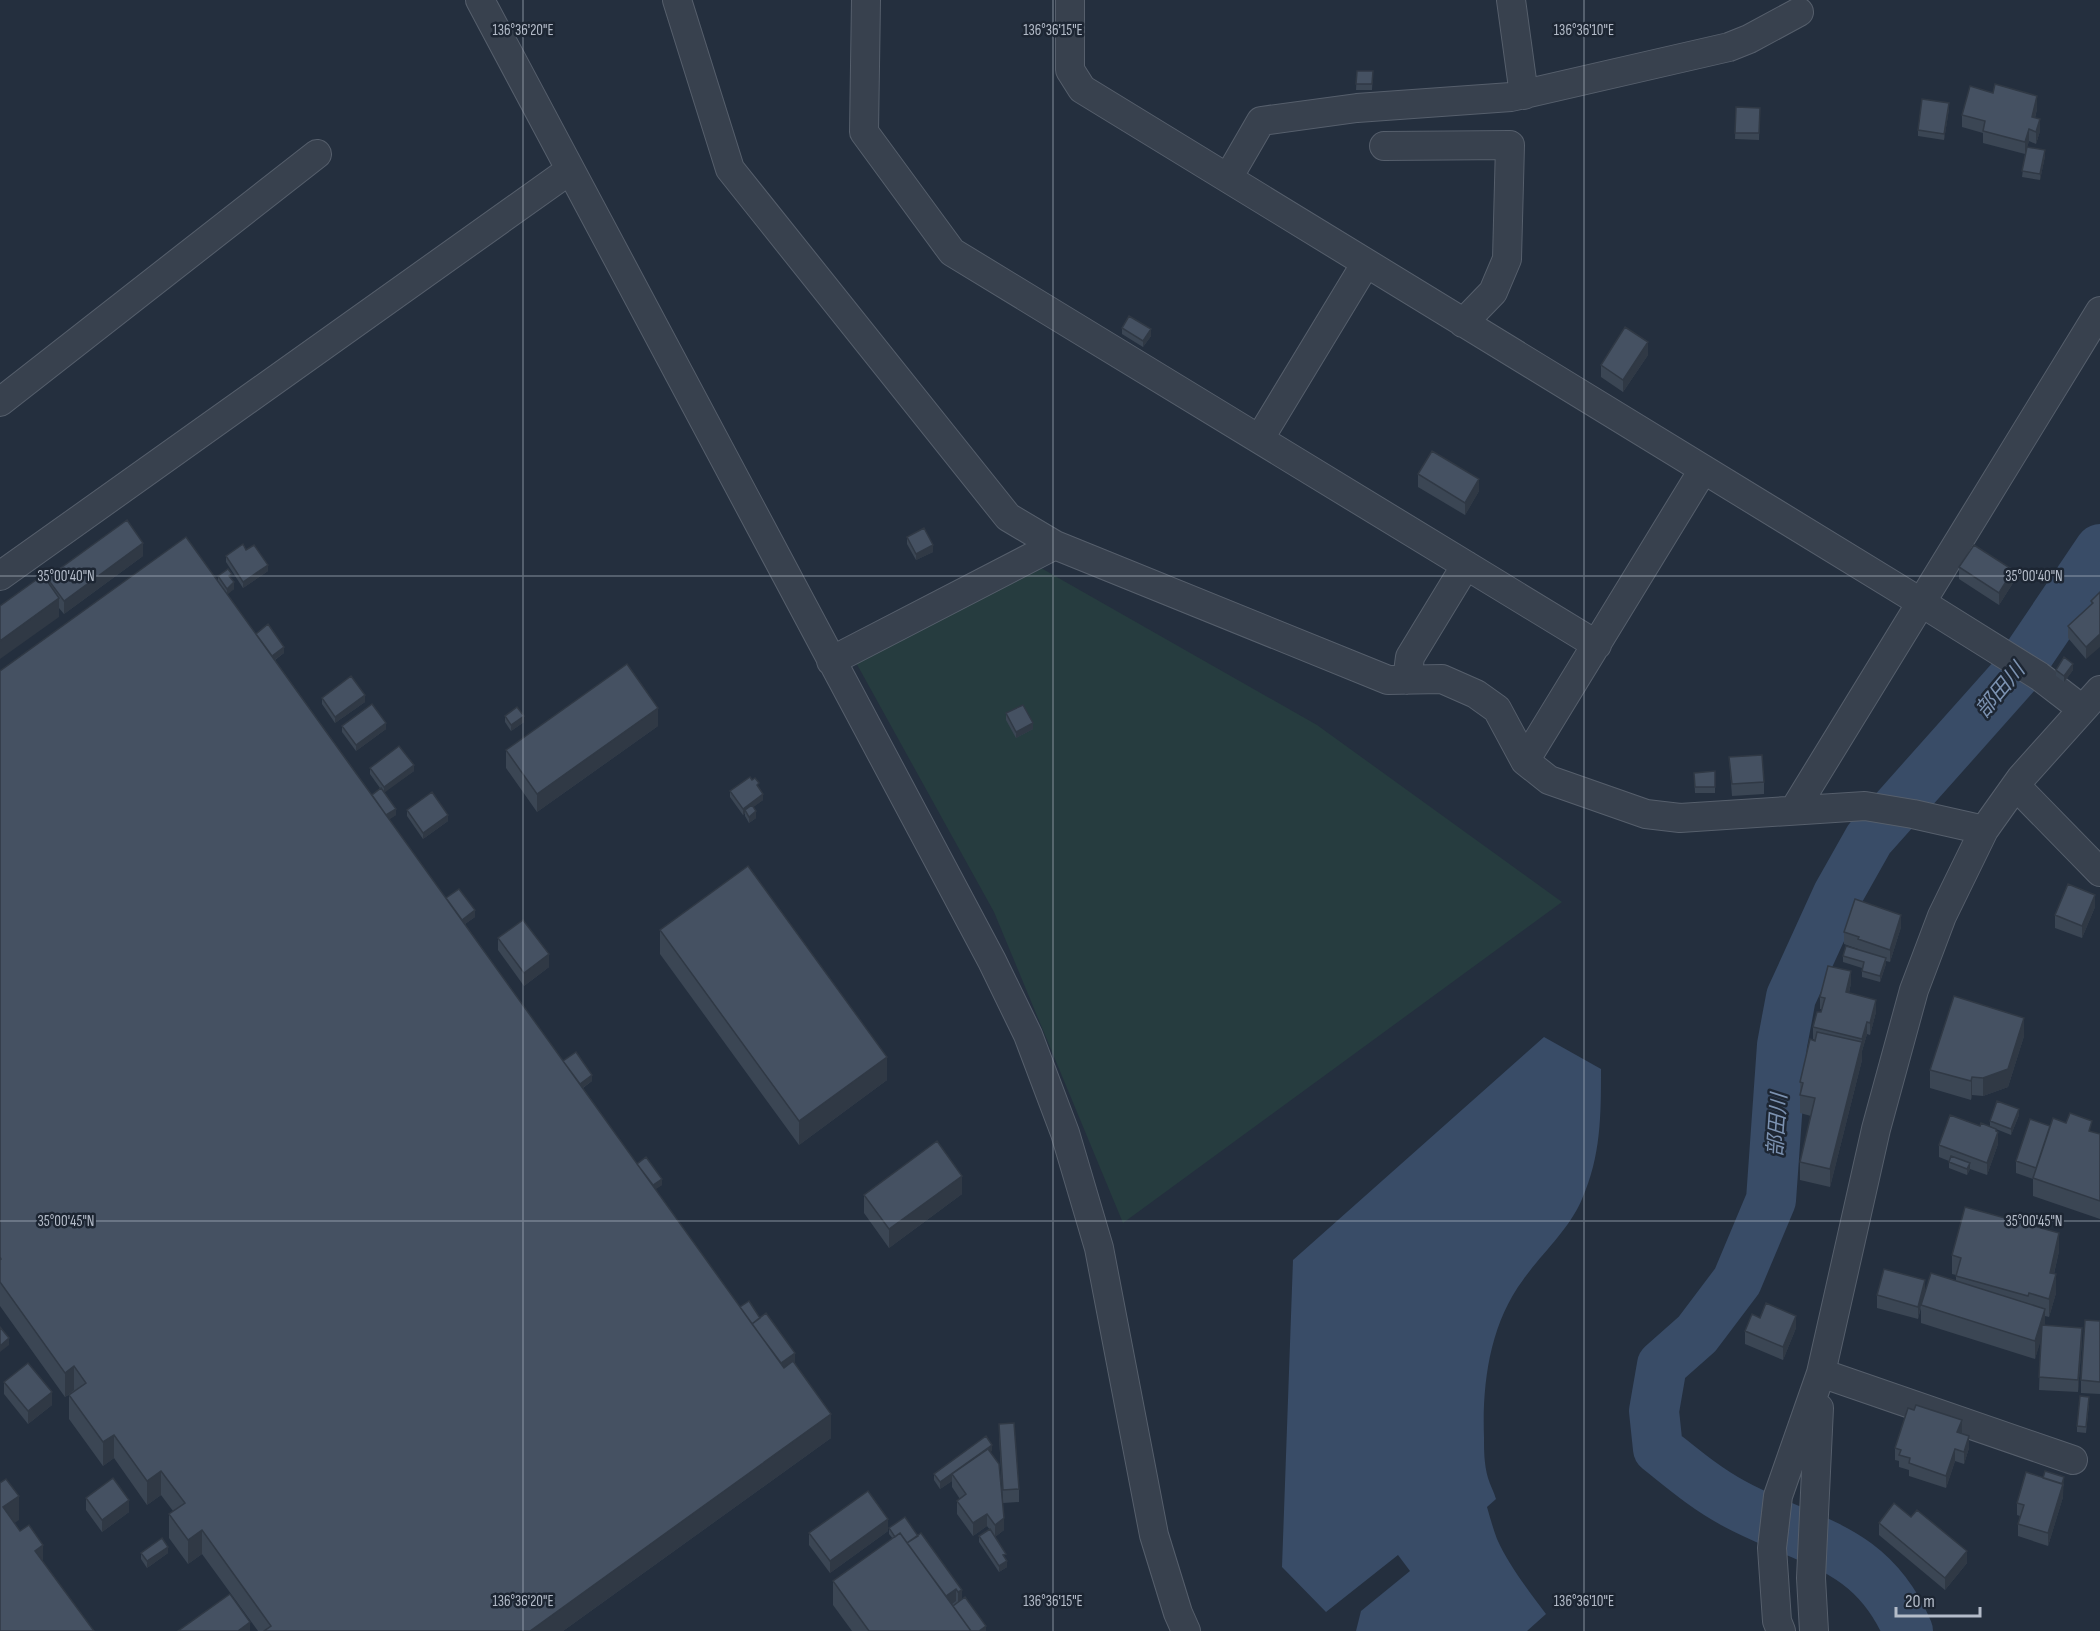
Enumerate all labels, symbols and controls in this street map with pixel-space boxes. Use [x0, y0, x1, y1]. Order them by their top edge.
text: 136°36'20"E [492, 21, 554, 40]
text: 136°36'15"E [1023, 21, 1083, 40]
text: 136°36'10"E [1554, 21, 1614, 40]
text: 35°00'40"N [37, 567, 95, 586]
text: 35°00'40"N [2005, 567, 2063, 586]
water label: 部田川 [1971, 657, 2031, 722]
water label: 部田川 [1763, 1091, 1792, 1157]
text: 35°00'45"N [38, 1212, 94, 1231]
text: 35°00'45"N [2006, 1212, 2062, 1231]
scale bar [1896, 1580, 1980, 1618]
text: 20 m [1905, 1591, 1935, 1612]
text: 136°36'20"E [492, 1592, 554, 1611]
text: 136°36'15"E [1023, 1592, 1083, 1611]
text: 136°36'10"E [1554, 1592, 1614, 1611]

